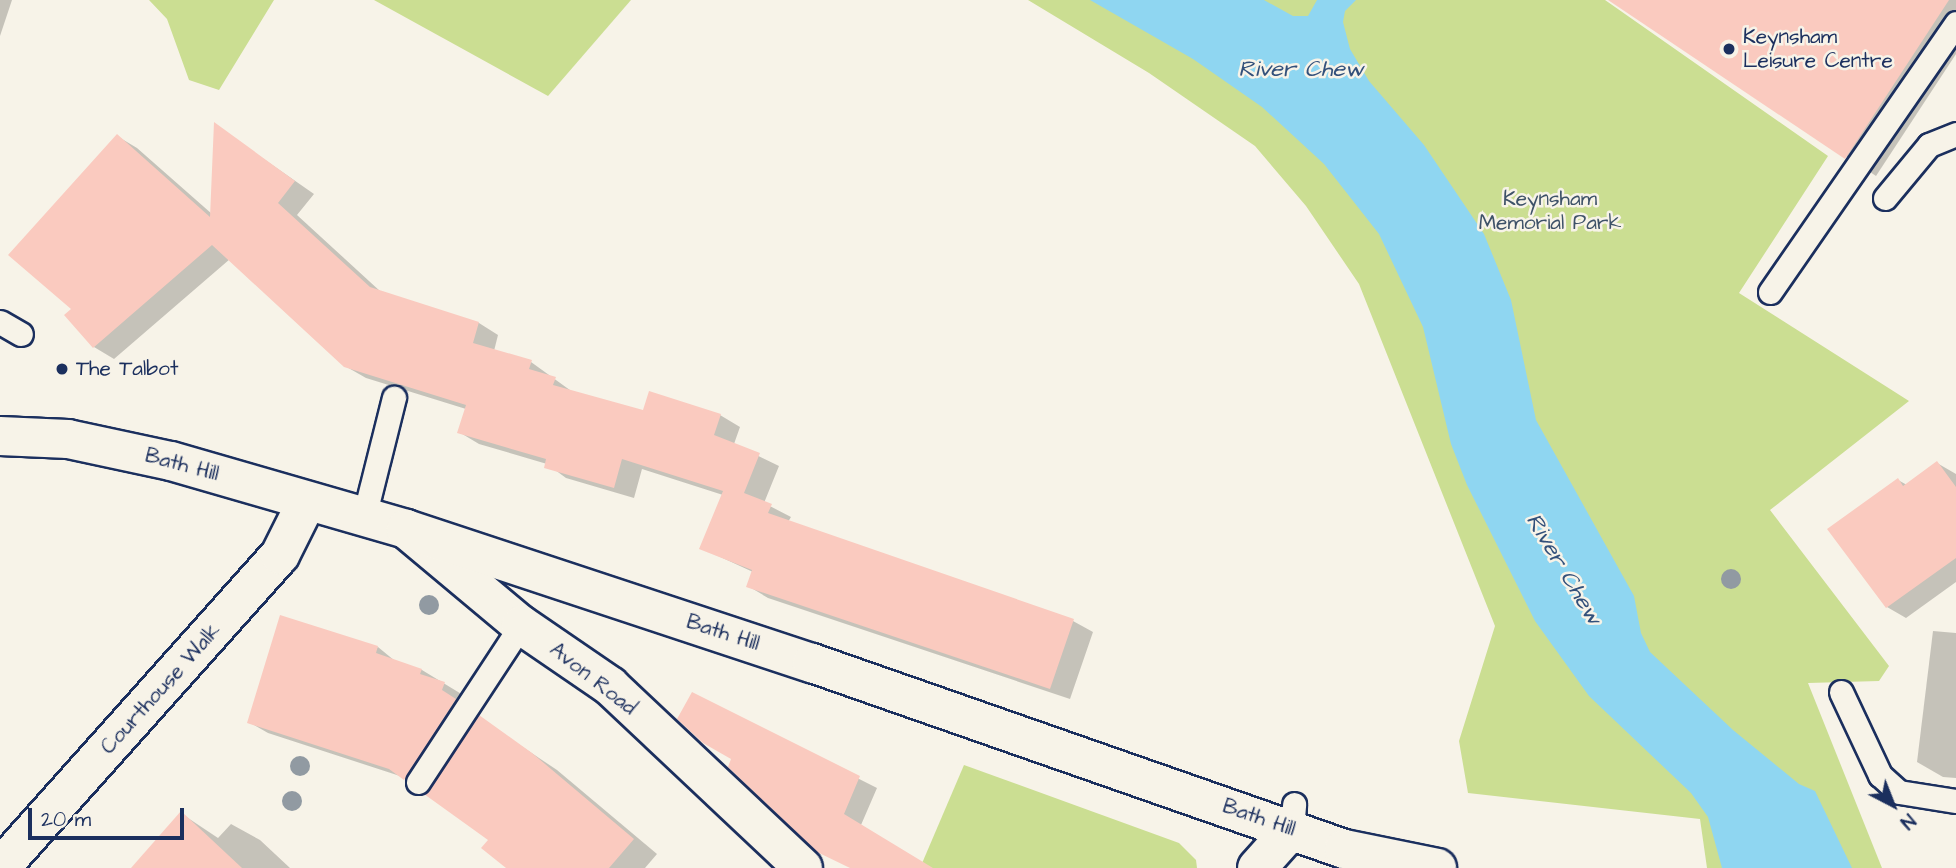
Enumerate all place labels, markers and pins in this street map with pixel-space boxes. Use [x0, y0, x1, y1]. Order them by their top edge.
place label: Keynsham Leisure Centre [1743, 24, 1893, 74]
marker: Keynsham Leisure Centre [1721, 41, 1737, 57]
place label: The Talbot [76, 356, 178, 382]
marker: The Talbot [54, 361, 70, 377]

